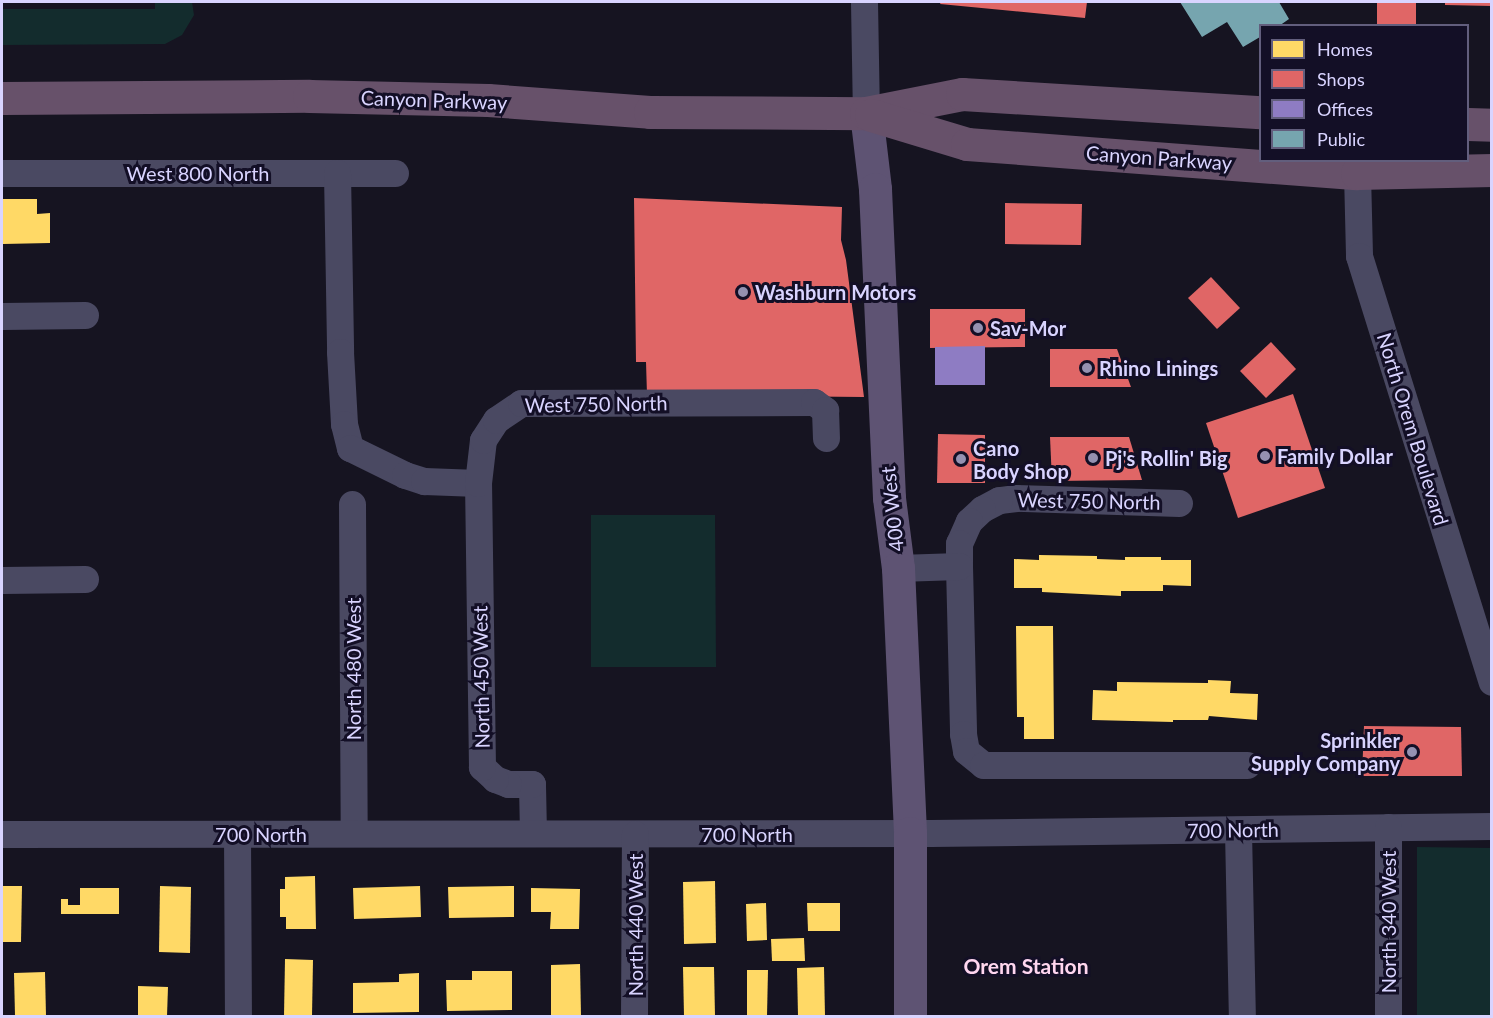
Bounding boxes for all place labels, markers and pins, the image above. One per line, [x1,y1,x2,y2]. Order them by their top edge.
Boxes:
place label: Washburn Motors [755,280,916,304]
marker: Washburn Motors [736,285,750,299]
place label: Sav-Mor [990,316,1066,340]
marker: Sav-Mor [971,321,985,335]
place label: Rhino Linings [1099,356,1218,380]
marker: Rhino Linings [1080,361,1094,375]
place label: Cano Body Shop [973,436,1069,483]
place label: Family Dollar [1277,444,1393,468]
place label: Pj's Rollin' Big [1105,446,1227,470]
marker: Family Dollar [1258,449,1272,463]
marker: Pj's Rollin' Big [1086,451,1100,465]
marker: Cano Body Shop [954,452,968,466]
place label: Sprinkler Supply Company [1251,728,1400,775]
marker: Sprinkler Supply Company [1405,745,1419,759]

